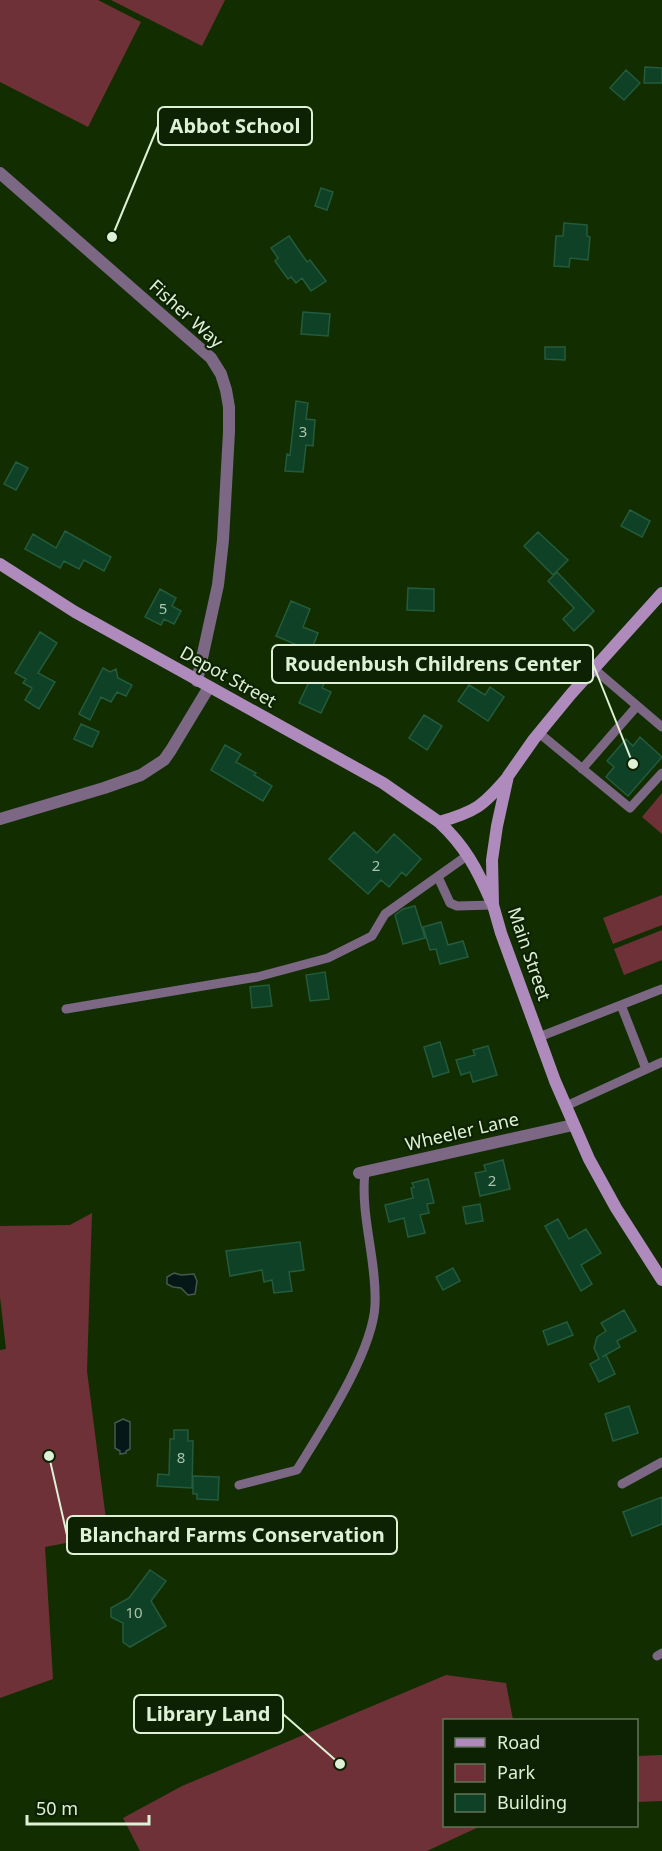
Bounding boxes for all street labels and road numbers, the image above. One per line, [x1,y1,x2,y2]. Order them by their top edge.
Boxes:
street label: Fisher Way [145,274,229,353]
street label: Depot Street [176,640,281,713]
street label: Main Street [503,904,557,1004]
street label: Wheeler Lane [403,1106,521,1156]

